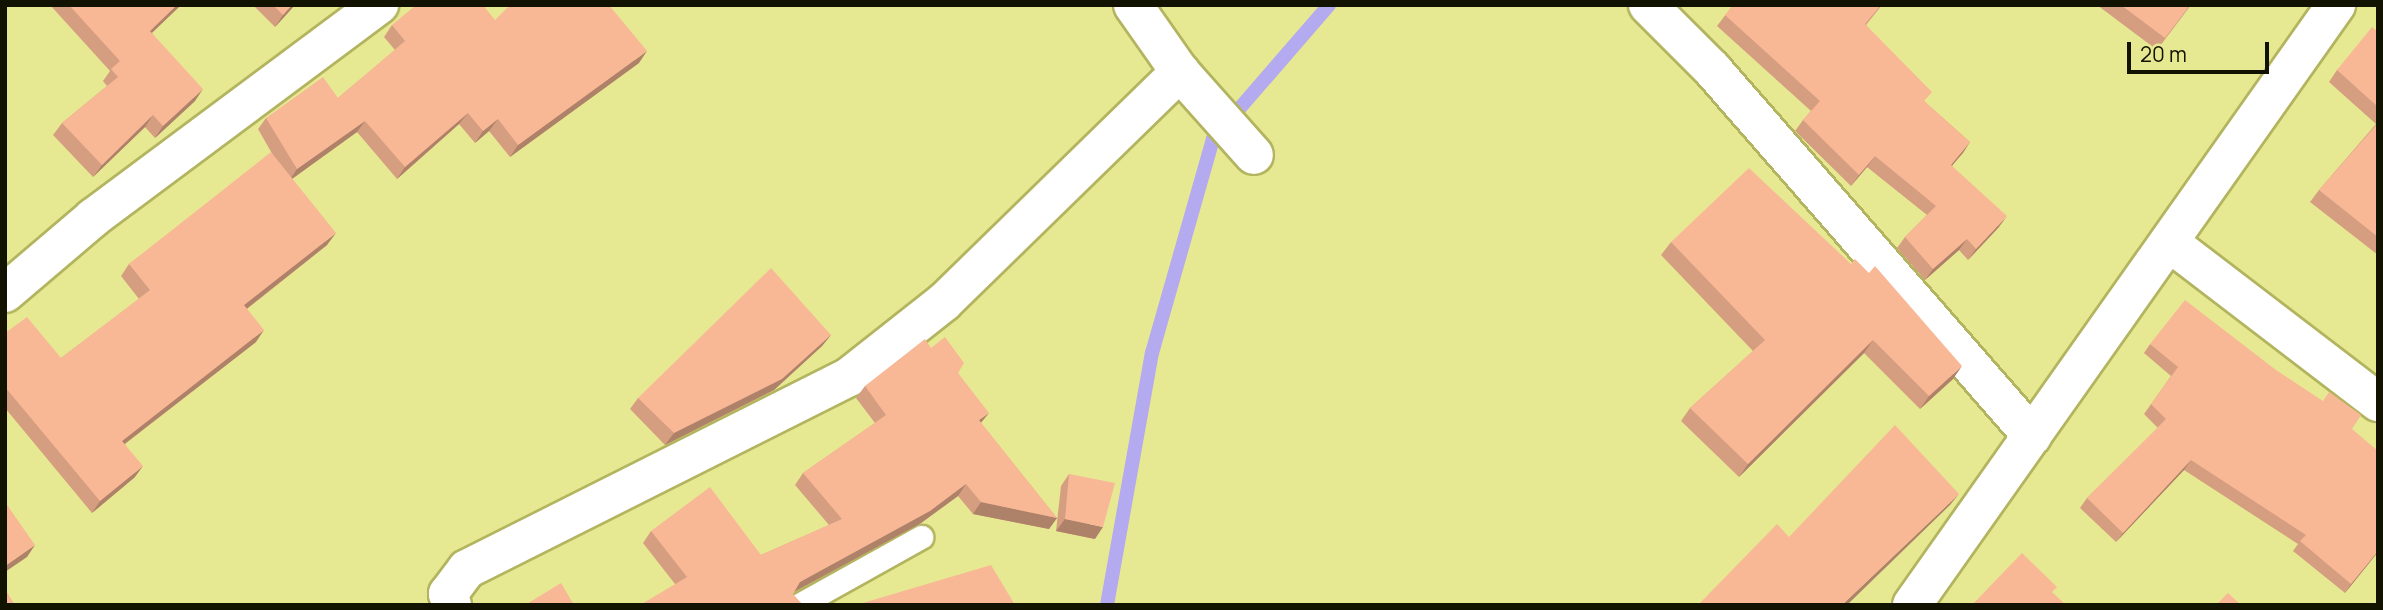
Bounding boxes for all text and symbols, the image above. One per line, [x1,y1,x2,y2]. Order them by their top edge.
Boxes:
scale bar [2131,28,2273,72]
text: 20 m [2140,40,2187,68]

